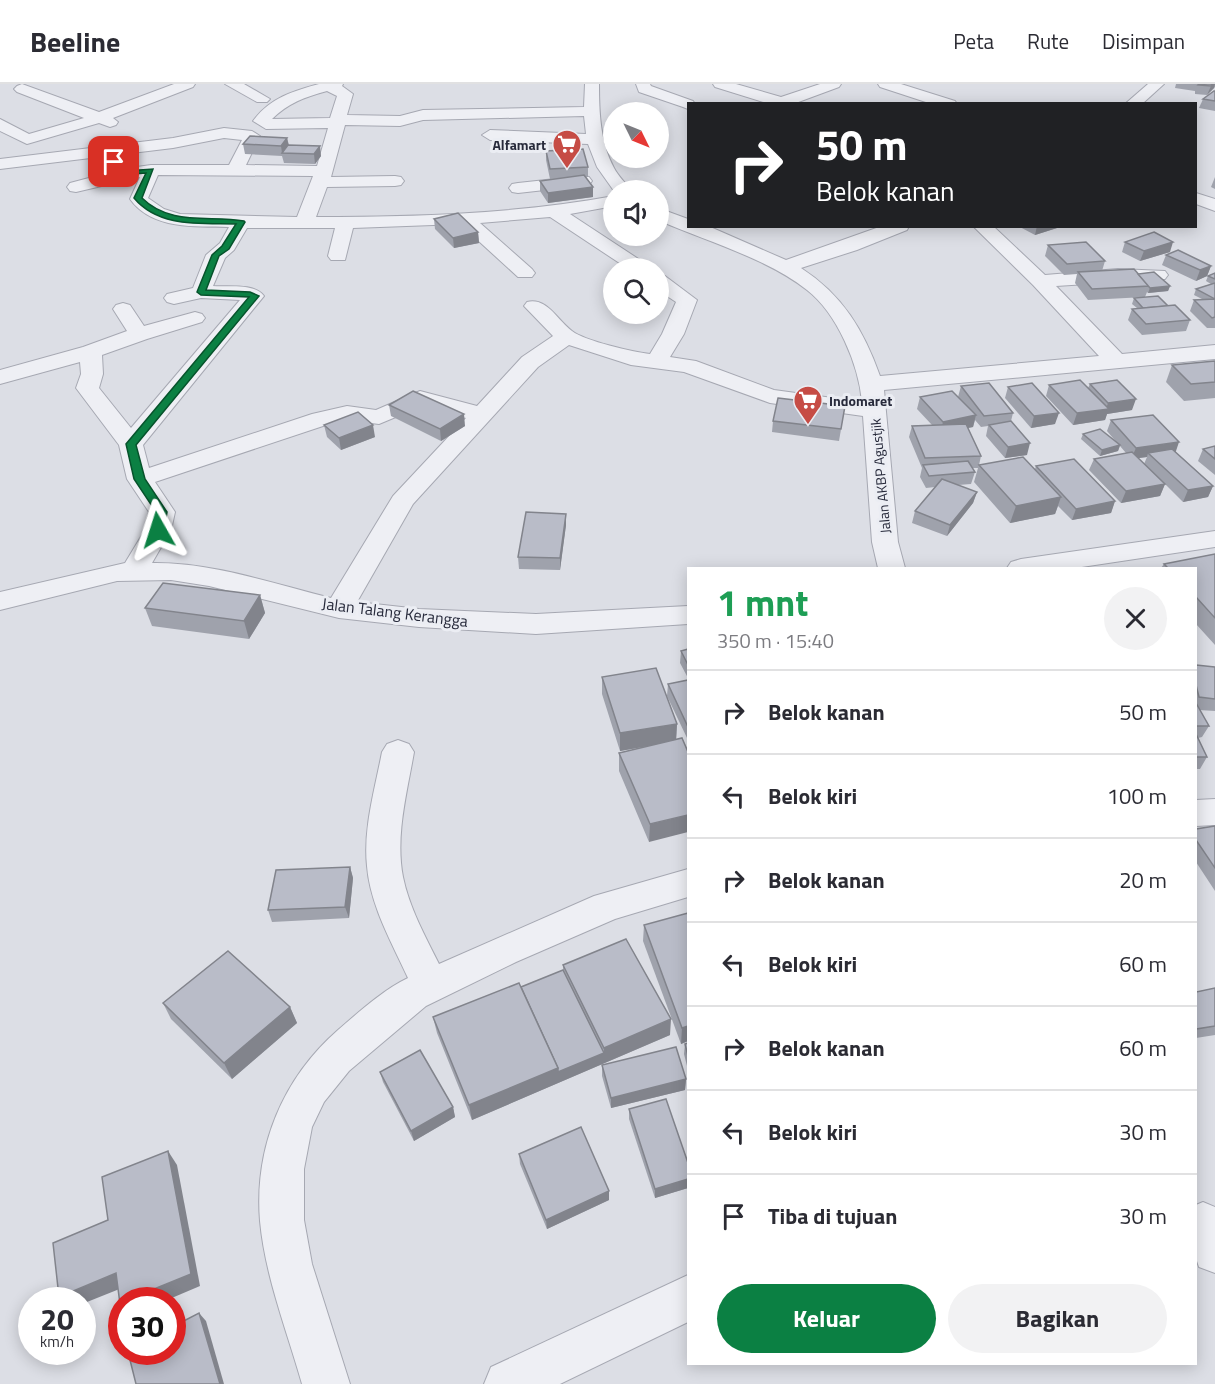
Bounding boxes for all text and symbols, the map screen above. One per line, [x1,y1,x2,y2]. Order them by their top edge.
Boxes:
text: Beeline [30,20,120,63]
text: Peta [953,25,994,57]
text: Rute [1027,25,1069,57]
text: Disimpan [1102,25,1185,57]
north arrow [603,102,669,168]
map controls [603,102,669,324]
text: 50 m [816,112,908,176]
icon: right [717,126,795,204]
supermarket icon: Alfamart [551,128,583,170]
place label: Alfamart [492,134,546,155]
pin [88,136,139,187]
icon: arrive [97,145,130,178]
text: Belok kanan [816,170,955,211]
button: sound [603,180,669,246]
button: search [603,258,669,324]
supermarket icon: Indomaret [792,384,824,426]
place label: Indomaret [829,390,892,411]
street label: Jalan AKBP Agustjik [864,417,895,534]
position arrow [126,498,190,562]
text: 1 mnt [717,575,808,630]
button: close [1104,587,1167,650]
street label: Jalan Talang Kerangga [321,591,469,633]
text: 350 m · 15:40 [717,625,834,656]
text: Belok kanan [768,695,885,729]
text: 50 m [1119,695,1167,729]
icon: right [717,696,750,729]
text: Belok kiri [768,779,857,813]
text: 100 m [1107,779,1167,813]
icon: left [717,780,750,813]
text: Belok kanan [768,863,885,897]
text: 20 m [1119,863,1167,897]
icon: right [717,864,750,897]
text: Belok kiri [768,947,857,981]
text: 60 m [1119,947,1167,981]
icon: left [717,948,750,981]
text: Belok kanan [768,1031,885,1065]
text: 60 m [1119,1031,1167,1065]
icon: right [717,1032,750,1065]
text: Belok kiri [768,1115,857,1149]
text: 30 m [1119,1115,1167,1149]
icon: left [717,1116,750,1149]
text: Tiba di tujuan [768,1199,897,1233]
text: 30 m [1119,1199,1167,1233]
icon: arrive [717,1200,750,1233]
button: Keluar [717,1284,936,1353]
button: Bagikan [948,1284,1167,1353]
speed limit sign: 30 [108,1287,186,1365]
text: 20 [40,1296,74,1342]
text: km/h [40,1330,74,1353]

